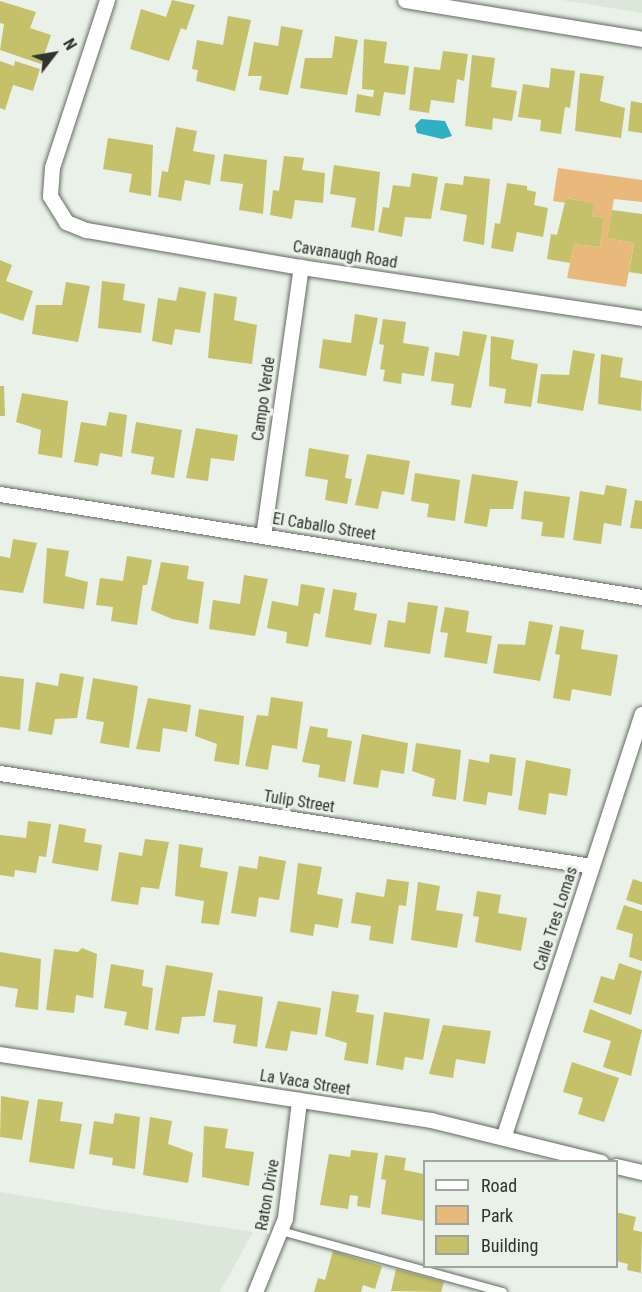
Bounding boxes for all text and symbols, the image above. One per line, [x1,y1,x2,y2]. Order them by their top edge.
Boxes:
north arrow [24,24,84,84]
text: N [59,35,81,54]
street label: Cavanaugh Road [291,237,399,273]
street label: Campo Verde [249,356,279,442]
street label: El Caballo Street [271,509,377,545]
street label: Tulip Street [262,787,336,817]
street label: Calle Tres Lomas [530,864,582,974]
street label: La Vaca Street [258,1066,352,1100]
street label: Raton Drive [252,1158,284,1232]
legend [423,1160,618,1268]
text: Road [481,1175,517,1196]
text: Park [481,1205,513,1226]
text: Building [481,1235,538,1256]

